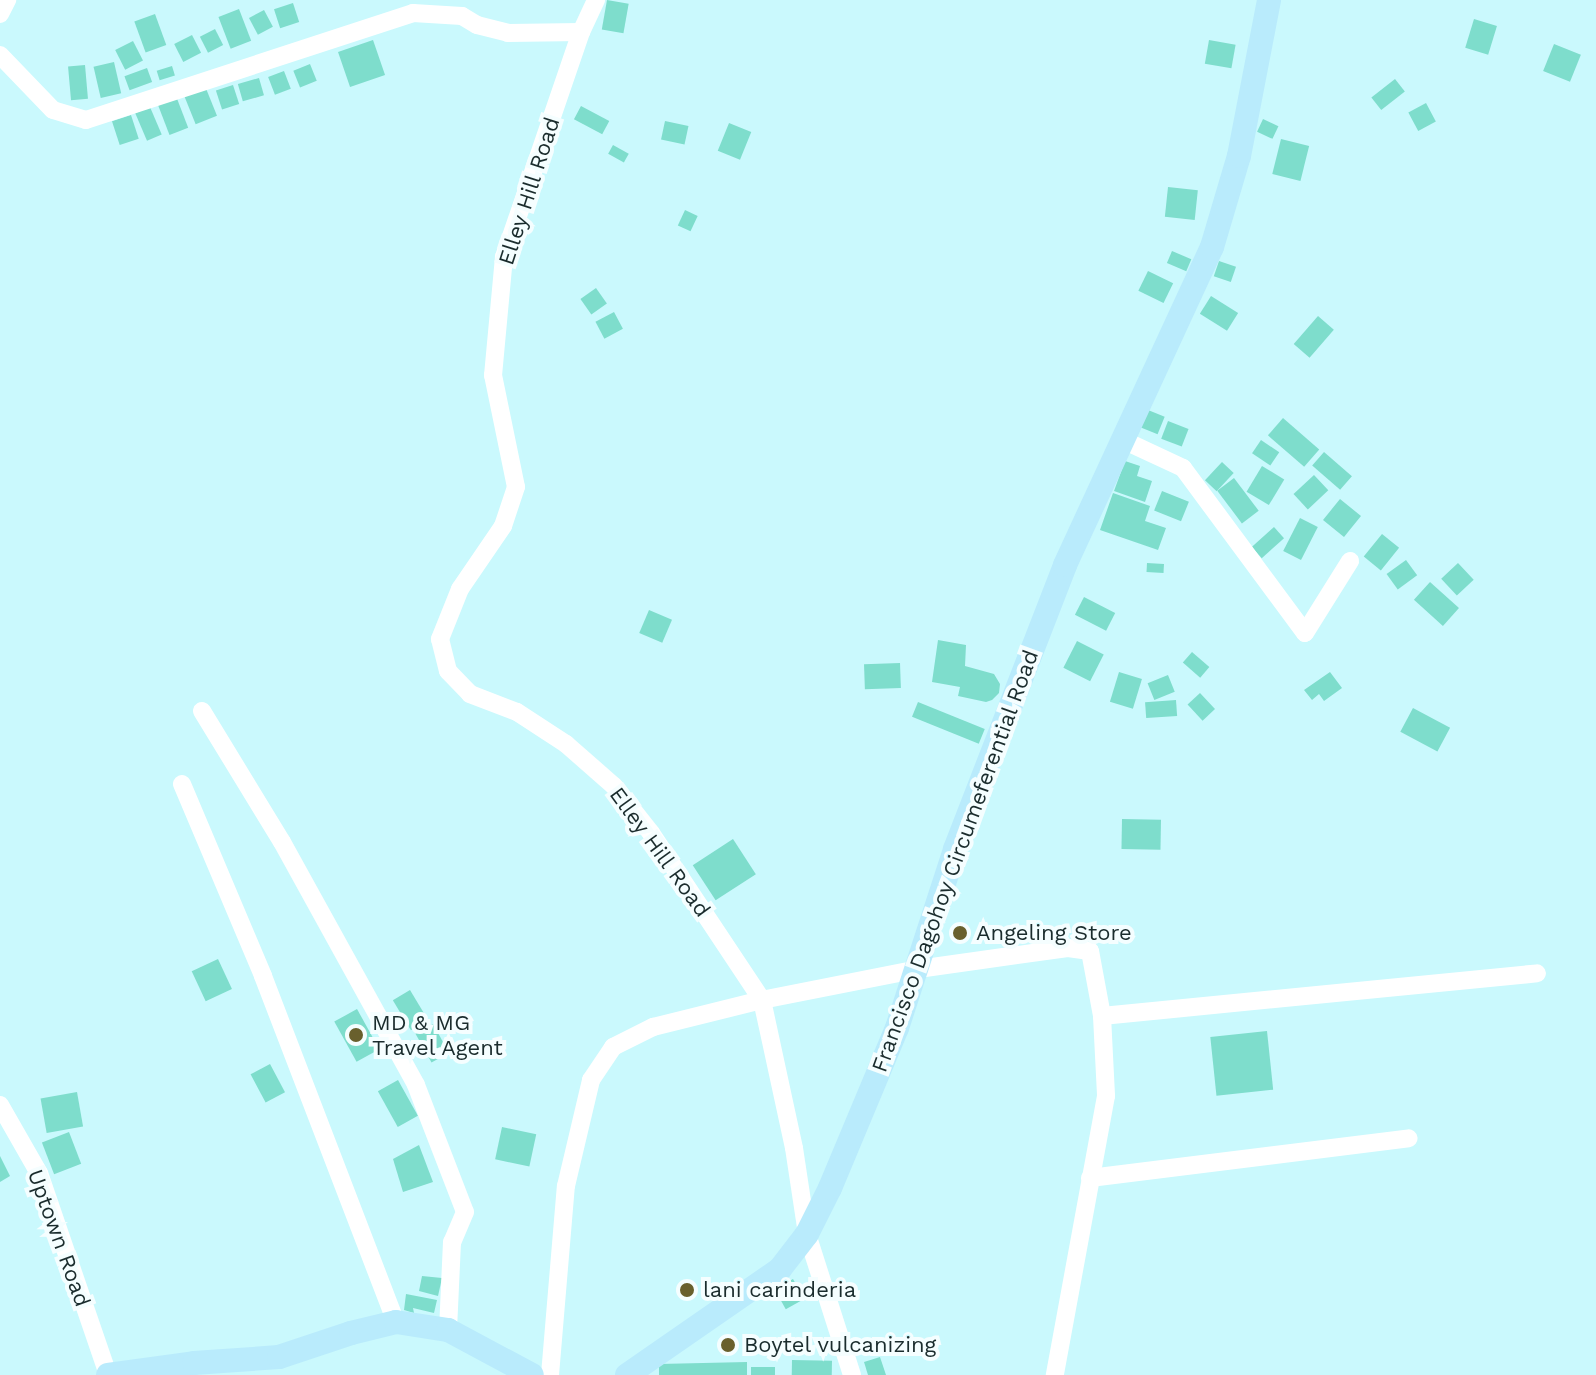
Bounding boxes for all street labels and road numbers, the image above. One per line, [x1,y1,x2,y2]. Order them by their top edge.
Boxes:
street label: Elley Hill Road [492,113,566,269]
street label: Francisco Dagohoy Circumeferential Road [866,646,1044,1076]
street label: Elley Hill Road [604,781,716,923]
street label: Uptown Road [22,1166,96,1310]

